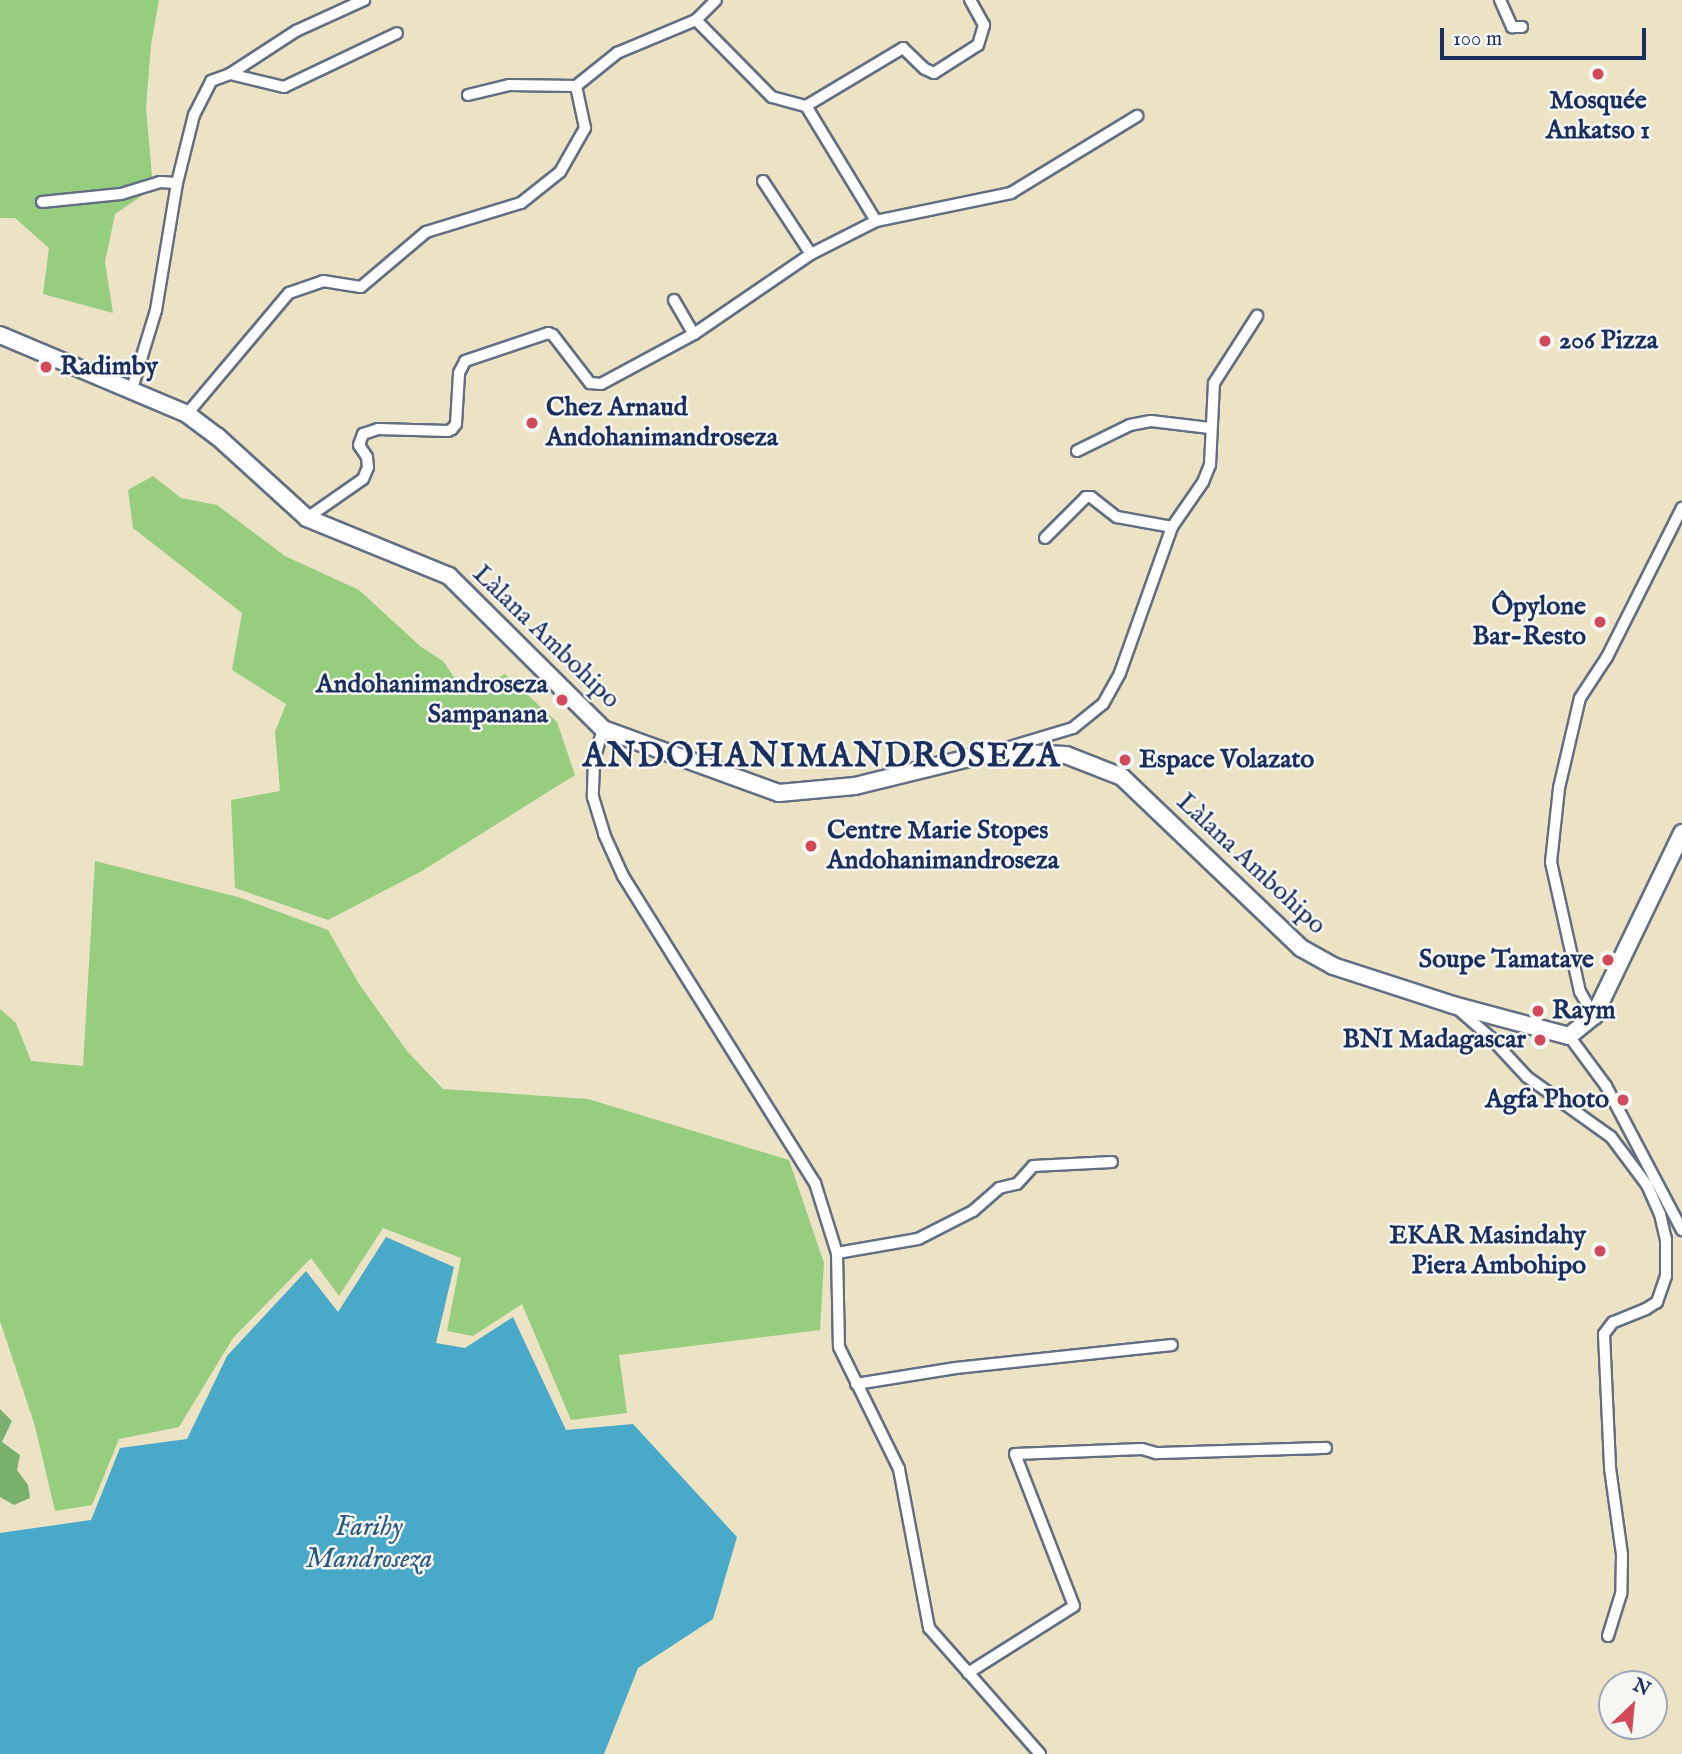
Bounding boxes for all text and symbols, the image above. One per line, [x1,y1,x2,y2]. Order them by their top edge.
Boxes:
scale bar [1444,14,1650,58]
text: 100 m [1453,26,1502,53]
marker: Mosquée Ankatso 1 [1590,66,1606,82]
place label: Mosquée Ankatso 1 [1546,85,1650,146]
place label: 206 Pizza [1559,325,1658,357]
marker: 206 Pizza [1537,333,1553,349]
place label: Radimby [60,351,158,383]
marker: Radimby [38,359,54,375]
place label: Chez Arnaud Andohanimandroseza [546,392,778,453]
marker: Chez Arnaud Andohanimandroseza [524,415,540,431]
street label: Làlana Ambohipo [466,559,626,715]
place label: Ôpylone Bar-Resto [1472,591,1586,652]
marker: Ôpylone Bar-Resto [1592,614,1608,630]
place label: Andohanimandroseza Sampanana [316,669,548,730]
marker: Andohanimandroseza Sampanana [554,692,570,708]
district label: ANDOHANIMANDROSEZA [585,738,1059,778]
place label: Espace Volazato [1139,744,1314,776]
marker: Espace Volazato [1117,752,1133,768]
street label: Làlana Ambohipo [1170,787,1332,941]
place label: Centre Marie Stopes Andohanimandroseza [827,815,1059,876]
marker: Centre Marie Stopes Andohanimandroseza [801,836,821,856]
place label: Soupe Tamatave [1419,944,1594,976]
marker: Soupe Tamatave [1600,952,1616,968]
place label: Raym [1552,995,1616,1027]
marker: Raym [1530,1003,1546,1019]
place label: BNI Madagascar [1342,1024,1526,1056]
marker: BNI Madagascar [1532,1032,1548,1048]
place label: Agfa Photo [1485,1084,1609,1116]
marker: Agfa Photo [1615,1092,1631,1108]
place label: EKAR Masindahy Piera Ambohipo [1389,1220,1586,1282]
marker: EKAR Masindahy Piera Ambohipo [1592,1243,1608,1259]
water label: Farihy Mandroseza [305,1511,433,1577]
north arrow [1598,1670,1668,1740]
text: N [1629,1674,1654,1702]

